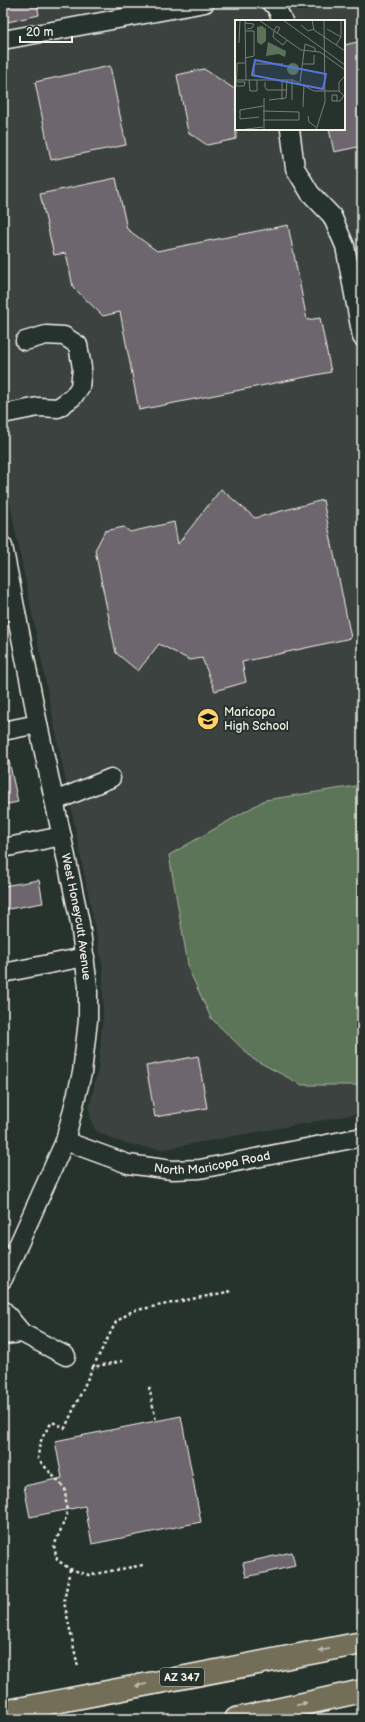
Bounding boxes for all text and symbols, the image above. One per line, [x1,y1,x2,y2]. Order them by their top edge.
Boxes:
scale bar [20,18,72,44]
inset map [235,20,345,130]
text: 20 m [26,25,53,40]
place label: Maricopa High School [224,705,289,734]
school or university icon: Maricopa High School [195,706,221,732]
street label: West Honeycutt Avenue [57,852,94,981]
street label: North Maricopa Road [153,1148,272,1178]
one-way arrow [318,1647,330,1653]
road number: AZ 347 [160,1668,204,1686]
one-way arrow [135,1683,147,1689]
one-way arrow [295,1701,308,1707]

